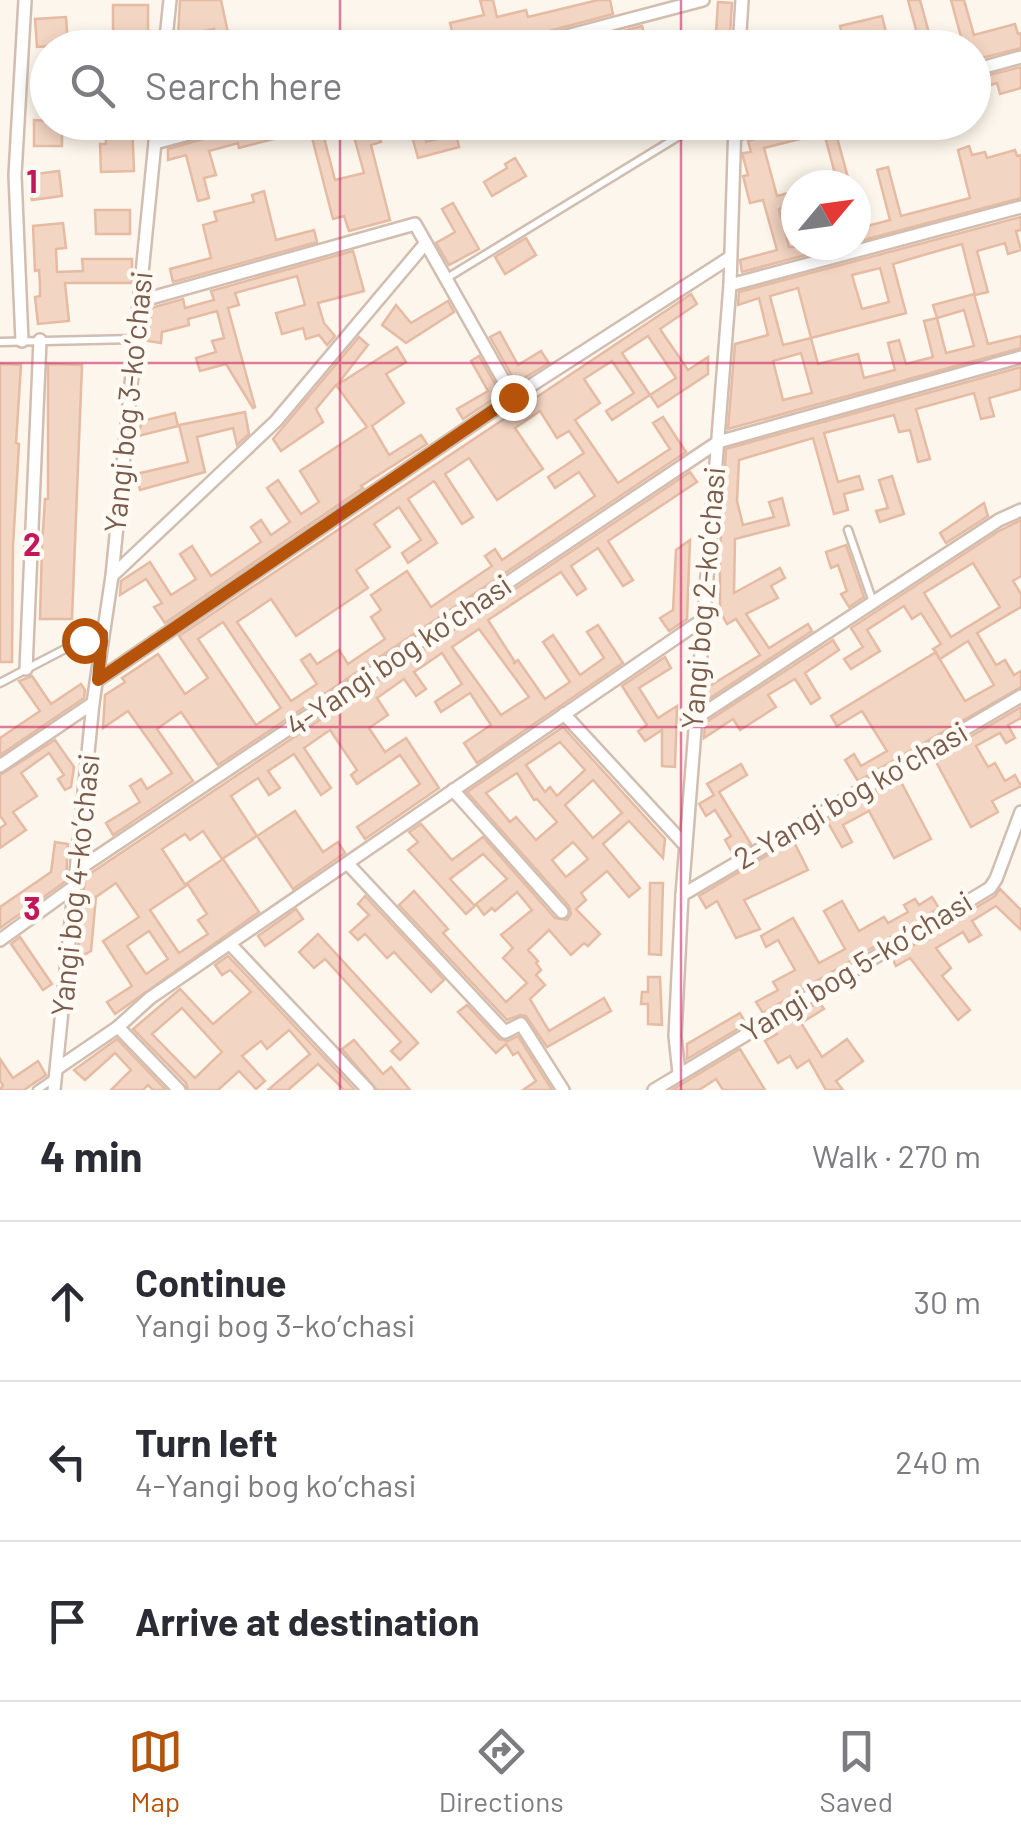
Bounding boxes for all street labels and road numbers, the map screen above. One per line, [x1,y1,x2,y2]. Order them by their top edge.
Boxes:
street label: Yangi bog 3-koʼchasi [95,269,159,534]
street label: Yangi bog 2-koʼchasi [673,465,731,731]
street label: 4-Yangi bog koʼchasi [278,566,517,743]
street label: 2-Yangi bog koʼchasi [727,713,973,876]
street label: Yangi bog 4-koʼchasi [42,752,106,1018]
street label: Yangi bog 5-koʼchasi [734,882,978,1048]

